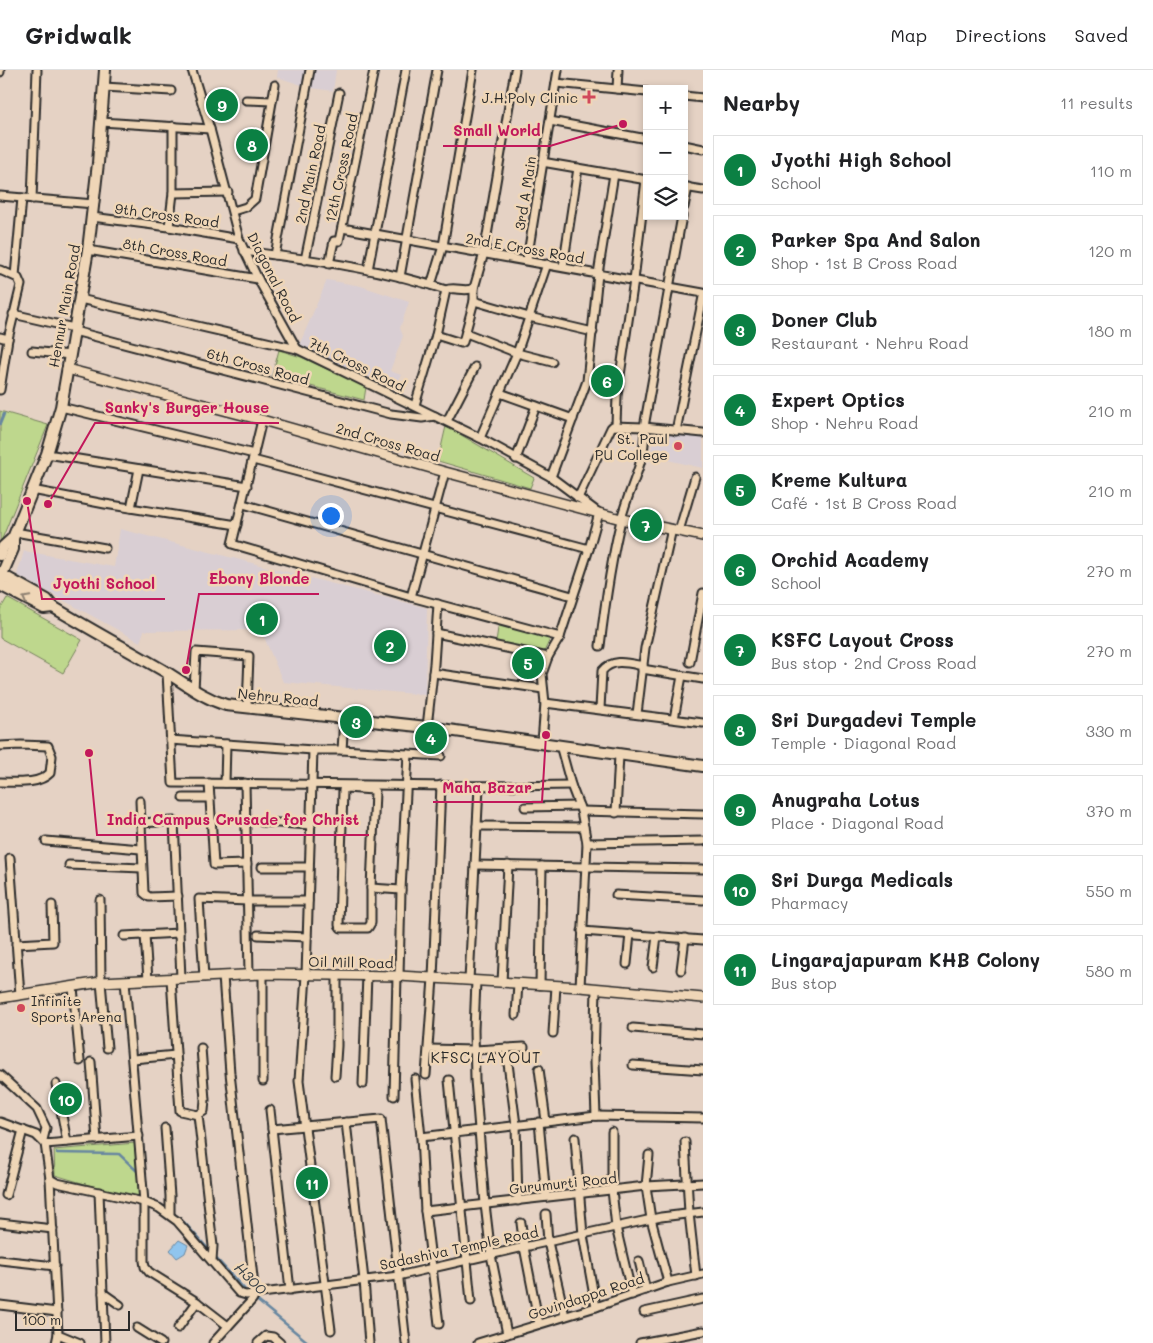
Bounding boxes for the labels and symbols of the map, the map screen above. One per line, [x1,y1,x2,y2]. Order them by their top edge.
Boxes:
pin: 9 [206,86,238,124]
place label: J.H.Poly Clinic [482,88,578,107]
marker: J.H.Poly Clinic [582,90,596,104]
street label: 12th Cross Road [320,112,362,224]
callout: Small World [443,116,550,146]
text: Small World [453,120,541,140]
street label: 2nd Main Road [290,123,330,225]
pin: 8 [236,126,268,164]
street label: 3rd A Main [510,155,540,231]
street label: 9th Cross Road [114,198,220,232]
street label: 2nd E Cross Road [464,228,586,268]
street label: Diagonal Road [243,229,305,325]
street label: 8th Cross Road [122,234,229,271]
street label: Hennur Main Road [44,243,84,369]
street label: 7th Cross Road [306,333,408,396]
street label: 6th Cross Road [205,343,311,389]
pin: 6 [591,362,623,400]
callout: Sanky's Burger House [95,393,279,423]
text: Sanky's Burger House [105,397,269,417]
street label: 2nd Cross Road [334,418,442,466]
place label: St. Paul PU College [595,429,668,464]
marker: St. Paul PU College [672,440,684,452]
your location [318,503,344,529]
pin: 7 [630,506,662,544]
callout: Ebony Blonde [199,564,319,594]
text: Ebony Blonde [209,568,309,588]
callout: Jyothi School [42,569,165,599]
text: Jyothi School [53,573,155,593]
one-way arrow [22,595,31,605]
pin: 1 [246,600,278,638]
pin: 2 [374,627,406,665]
pin: 5 [512,644,544,682]
street label: Nehru Road [237,683,319,711]
pin: 3 [340,703,372,741]
pin: 4 [415,719,447,757]
callout: Maha Bazar [433,772,542,802]
text: Maha Bazar [442,777,532,797]
callout: India Campus Crusade for Christ [97,805,369,835]
text: India Campus Crusade for Christ [107,809,360,829]
street label: Oil Mill Road [308,952,394,972]
place label: Infinite Sports Arena [31,991,122,1026]
marker: Infinite Sports Arena [15,1002,27,1014]
district label: KFSC LAYOUT [431,1047,541,1067]
pin: 10 [50,1080,82,1118]
pin: 11 [296,1164,328,1202]
street label: Gurumurti Road [508,1168,618,1198]
street label: Sadashiva Temple Road [378,1222,540,1274]
water label: H300 [230,1257,272,1299]
street label: Govindappa Road [525,1268,647,1324]
scale bar [15,1308,130,1331]

